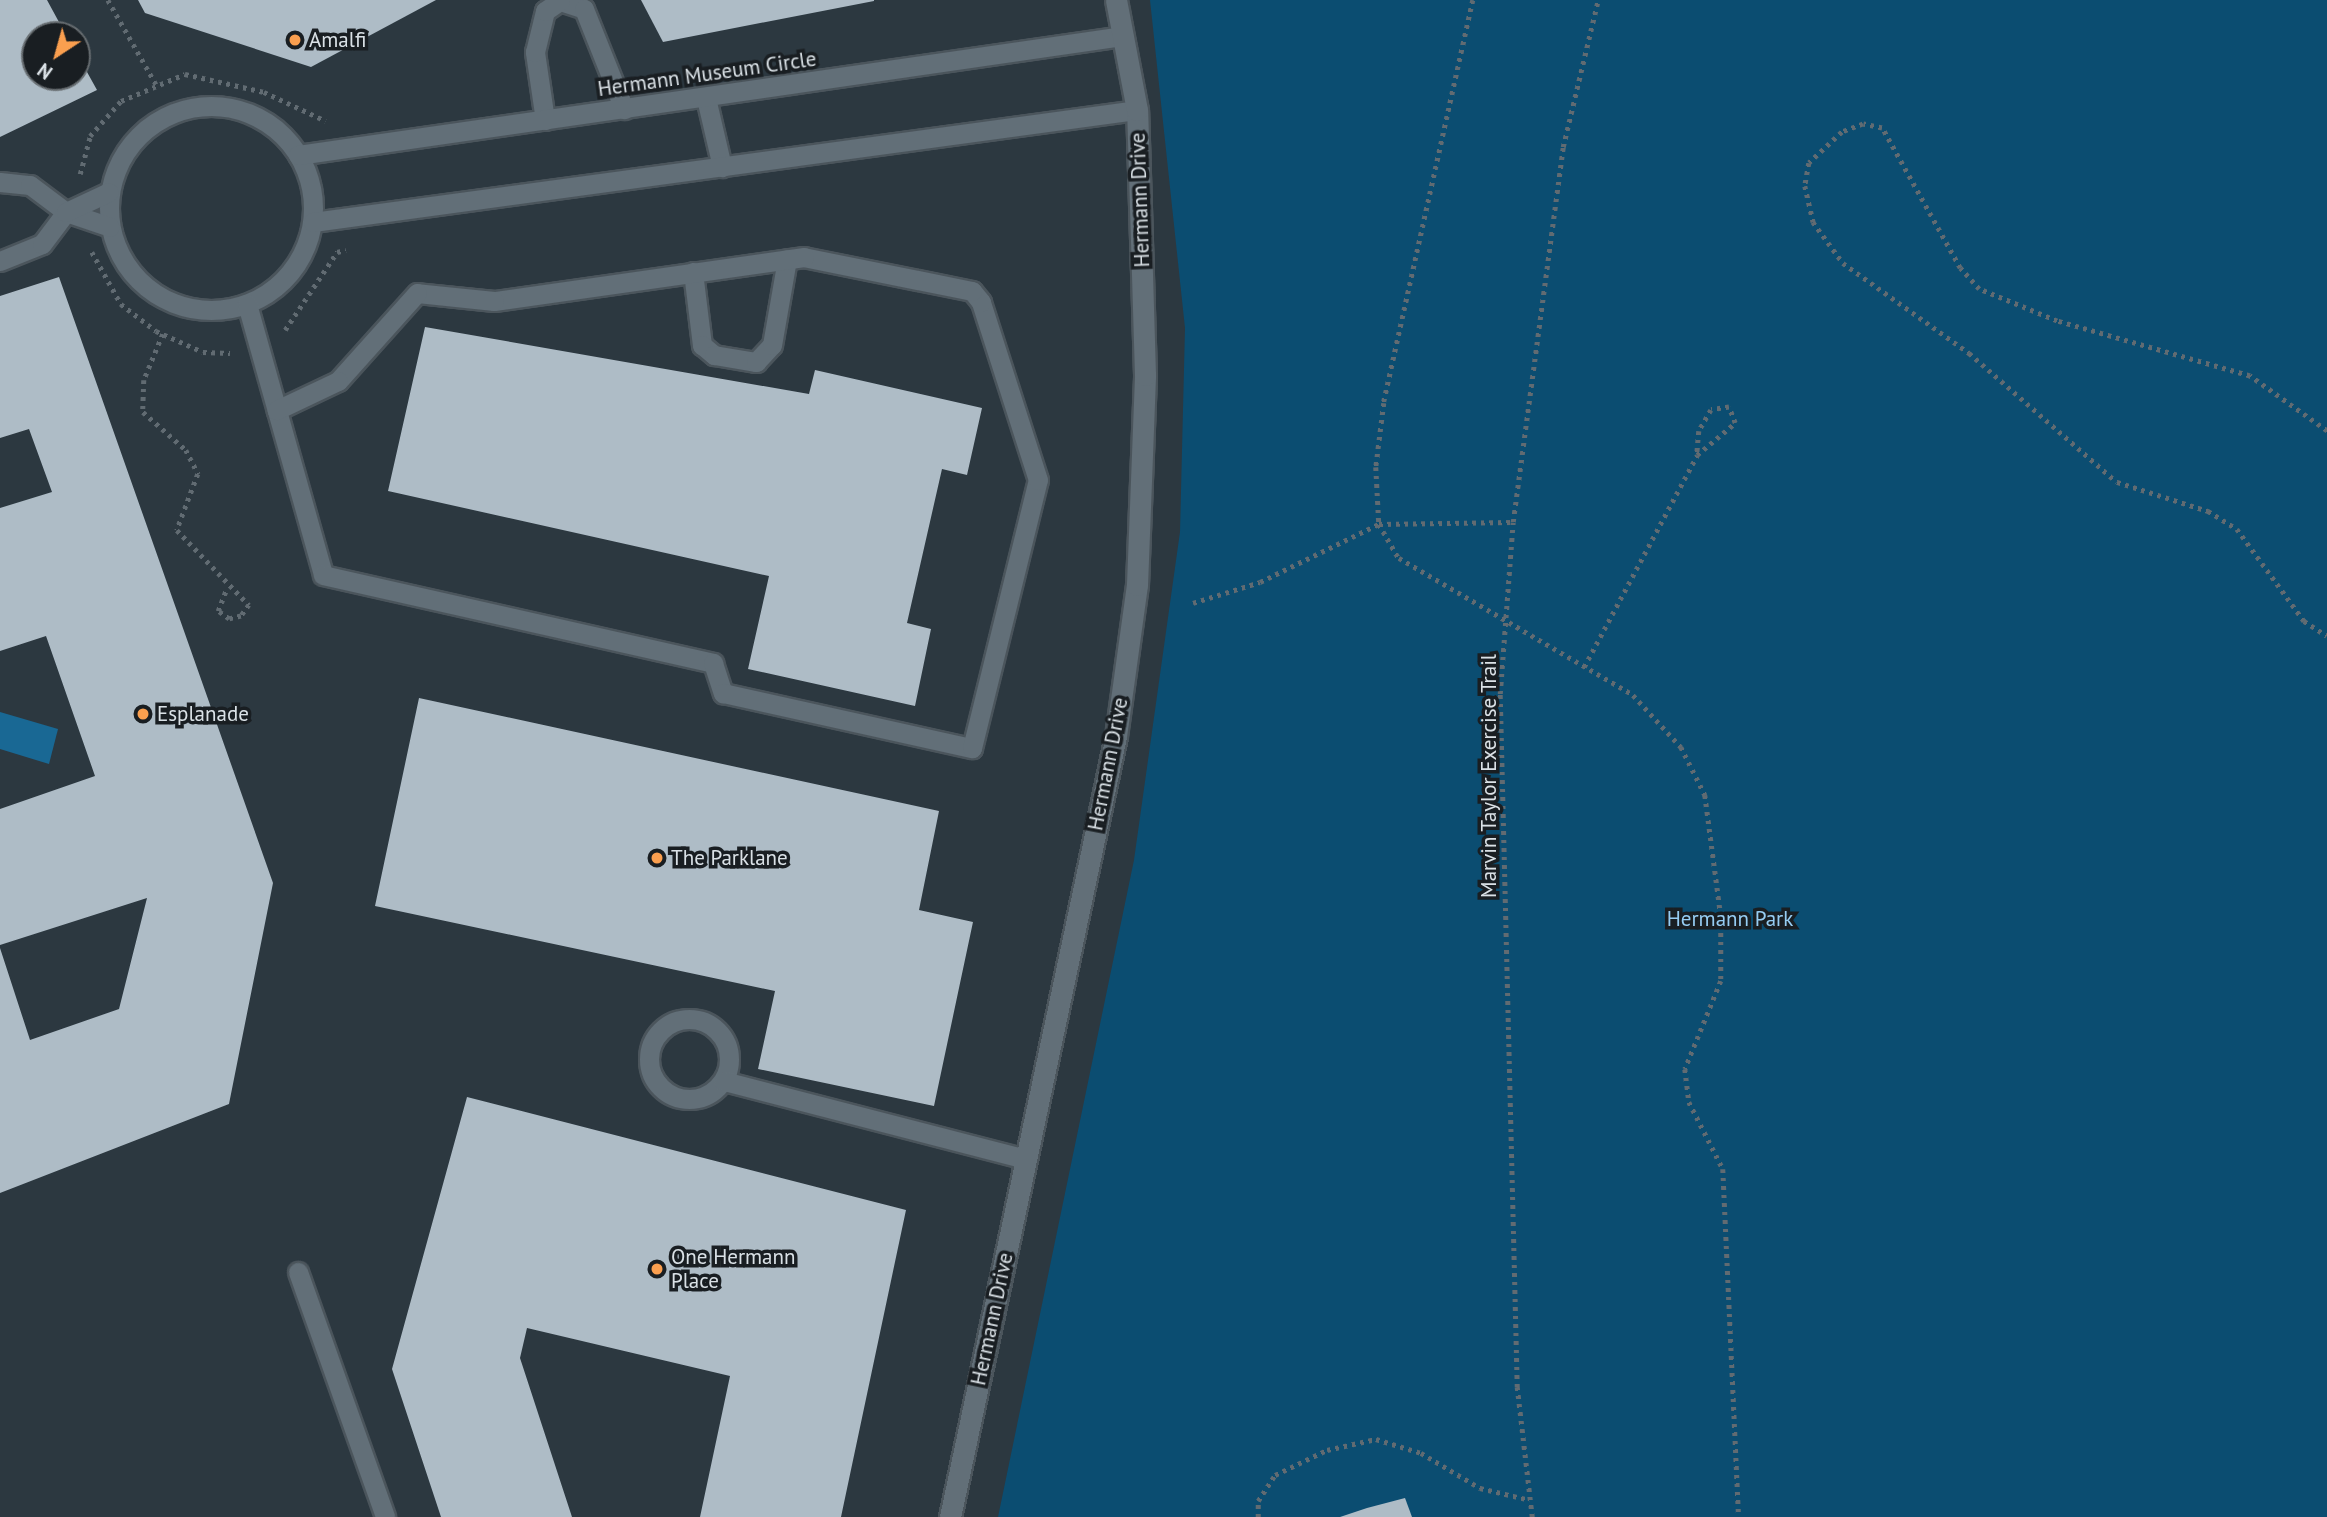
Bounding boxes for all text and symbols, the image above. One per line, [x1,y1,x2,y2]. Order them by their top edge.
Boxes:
north arrow [21,21,91,91]
place label: Amalfi [309,27,366,53]
marker: Amalfi [287,32,303,48]
street label: Hermann Museum Circle [596,46,818,102]
text: N [33,58,57,85]
street label: Hermann Drive [1125,132,1155,268]
street label: Marvin Taylor Exercise Trail [1476,653,1502,899]
street label: Hermann Drive [1083,695,1133,833]
place label: Esplanade [157,701,249,727]
marker: Esplanade [135,706,151,722]
place label: The Parklane [671,845,788,871]
marker: The Parklane [649,850,665,866]
park label: Hermann Park [1667,906,1793,932]
place label: One Hermann Place [671,1244,795,1294]
street label: Hermann Drive [966,1250,1018,1388]
marker: One Hermann Place [649,1261,665,1277]

